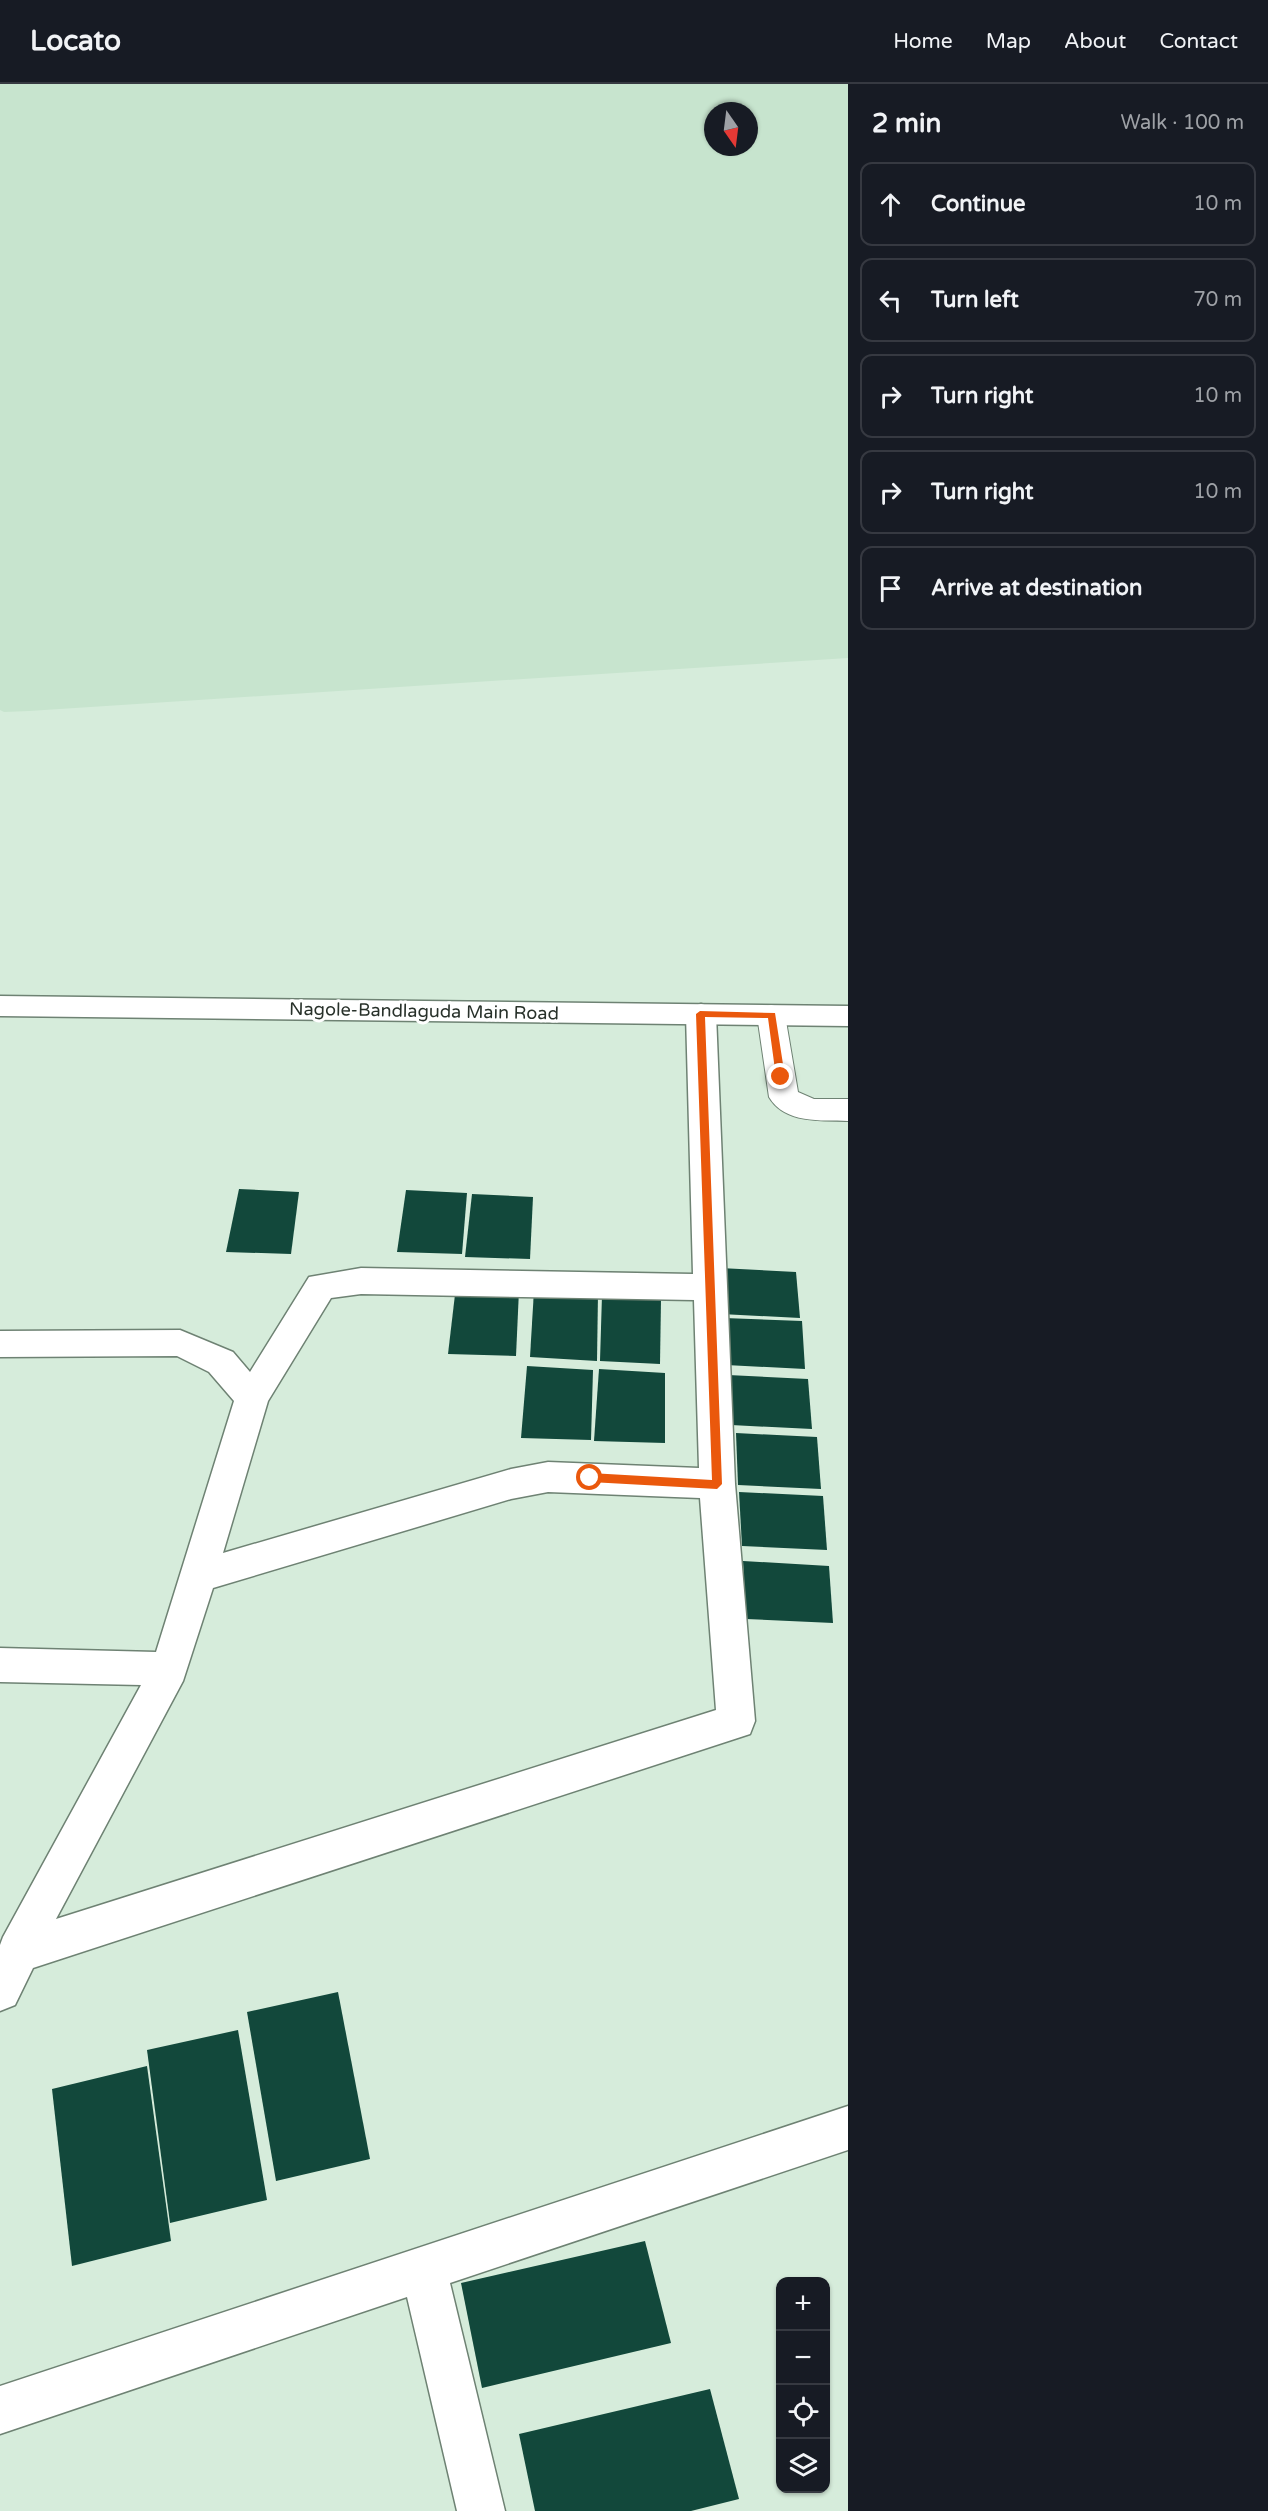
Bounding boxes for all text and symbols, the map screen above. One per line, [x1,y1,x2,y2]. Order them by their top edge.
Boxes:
text: Locato [30,24,121,58]
text: Home [893,29,953,54]
text: Map [986,29,1031,54]
text: About [1064,29,1126,54]
text: Contact [1159,29,1238,54]
north arrow [704,102,758,156]
text: 2 min [872,108,941,139]
text: Walk · 100 m [1121,111,1244,135]
icon: ahead [874,188,907,221]
text: Continue [931,191,1026,217]
text: 10 m [1193,192,1242,216]
icon: left [874,284,907,317]
text: Turn left [931,287,1019,313]
text: 70 m [1193,288,1242,312]
icon: right [874,380,907,413]
text: Turn right [931,383,1033,409]
text: 10 m [1193,384,1242,408]
icon: right [874,476,907,509]
text: Turn right [931,479,1033,505]
text: 10 m [1193,480,1242,504]
icon: arrive [874,572,907,605]
text: Arrive at destination [931,575,1142,601]
street label: Nagole-Bandlaguda Main Road [289,998,559,1024]
route end [767,1063,793,1089]
route start [576,1464,602,1490]
map controls [776,2277,830,2493]
button: + [776,2277,830,2331]
button: − [776,2331,830,2385]
button: locate [776,2385,830,2439]
button: layers [776,2439,830,2493]

